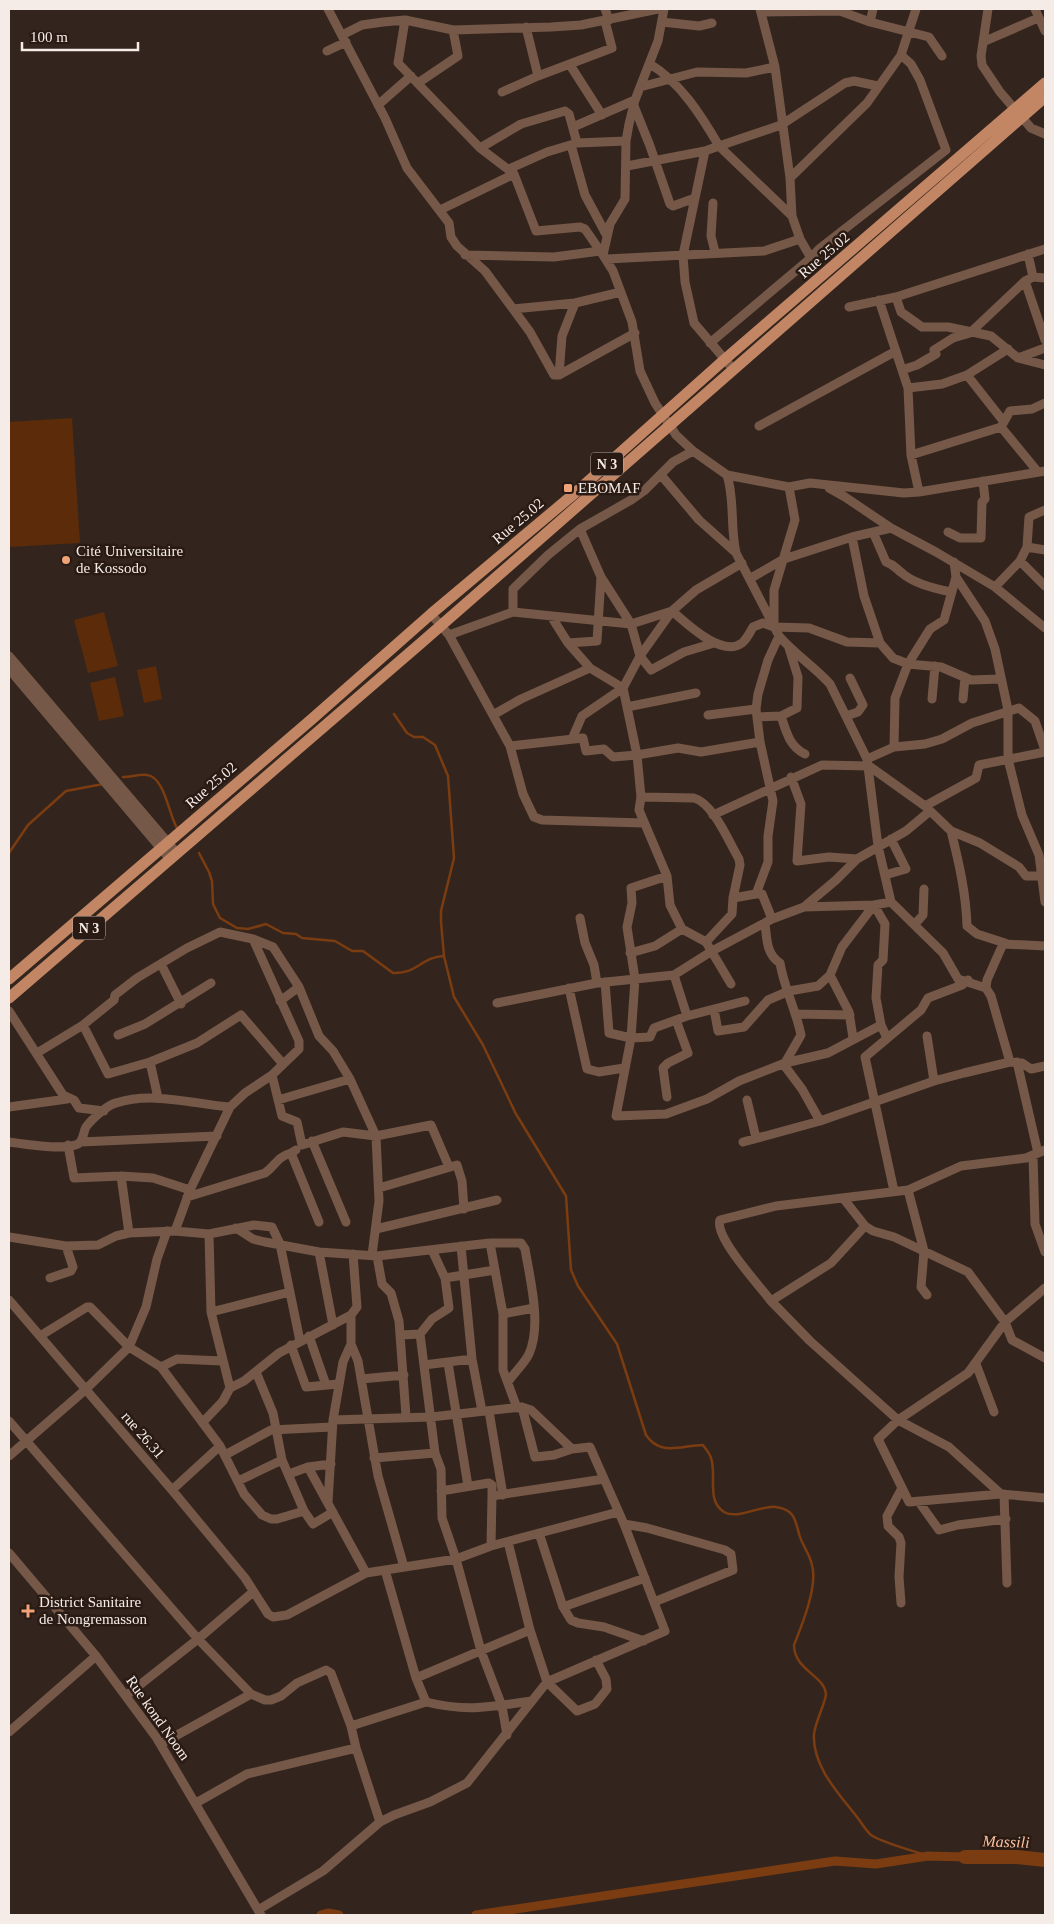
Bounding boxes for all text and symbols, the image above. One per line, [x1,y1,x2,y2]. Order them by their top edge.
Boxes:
scale bar [22,20,139,52]
text: 100 m [30,29,68,45]
street label: Rue 25.02 [795,229,853,281]
road number: N 3 [591,452,623,476]
place label: EBOMAF [578,480,641,496]
marker: EBOMAF [562,482,574,494]
street label: Rue 25.02 [489,495,547,547]
place label: Cité Universitaire de Kossodo [76,543,183,576]
marker: Cité Universitaire de Kossodo [60,554,72,566]
street label: Rue 25.02 [182,759,240,811]
road number: N 3 [73,916,105,940]
street label: rue 26.31 [118,1408,168,1462]
place label: District Sanitaire de Nongremasson [39,1594,147,1627]
marker: District Sanitaire de Nongremasson [21,1604,35,1618]
street label: Rue kond Noom [123,1673,193,1763]
water label: Massili [981,1832,1030,1851]

